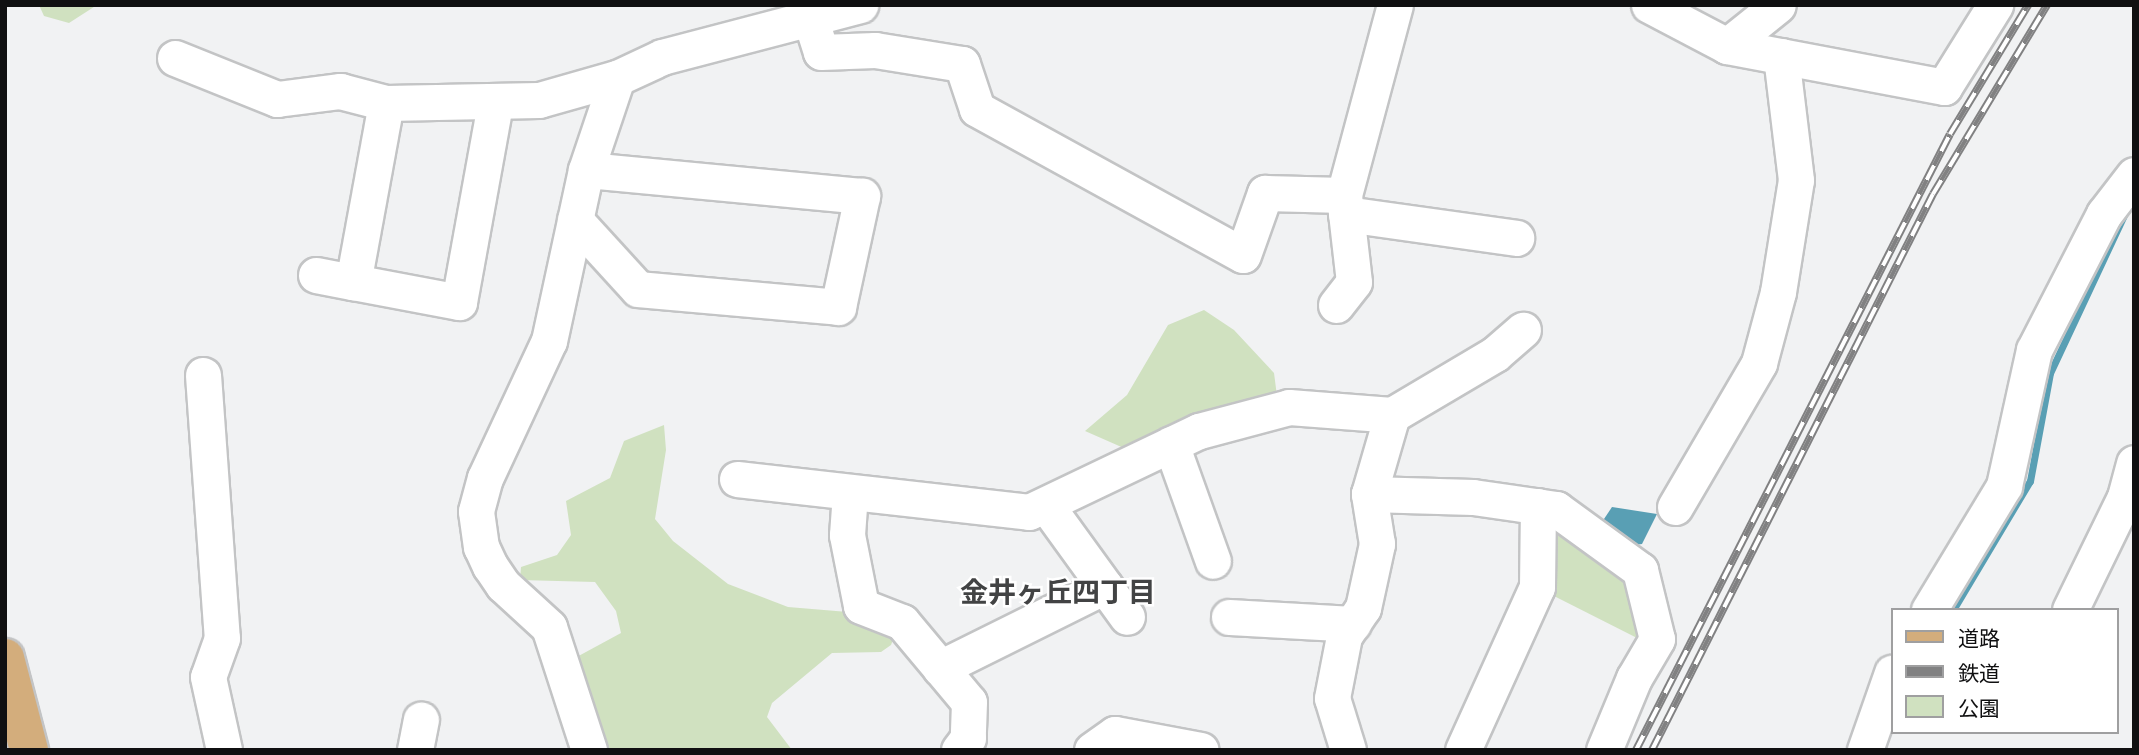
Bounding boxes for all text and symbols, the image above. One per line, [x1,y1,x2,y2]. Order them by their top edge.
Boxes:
district label: 金井ヶ丘四丁目 [960,575,1156,609]
legend [1890,608,2118,734]
text: 道路 [1958,625,2000,651]
text: 鉄道 [1958,660,2000,686]
text: 公園 [1958,695,2000,721]

